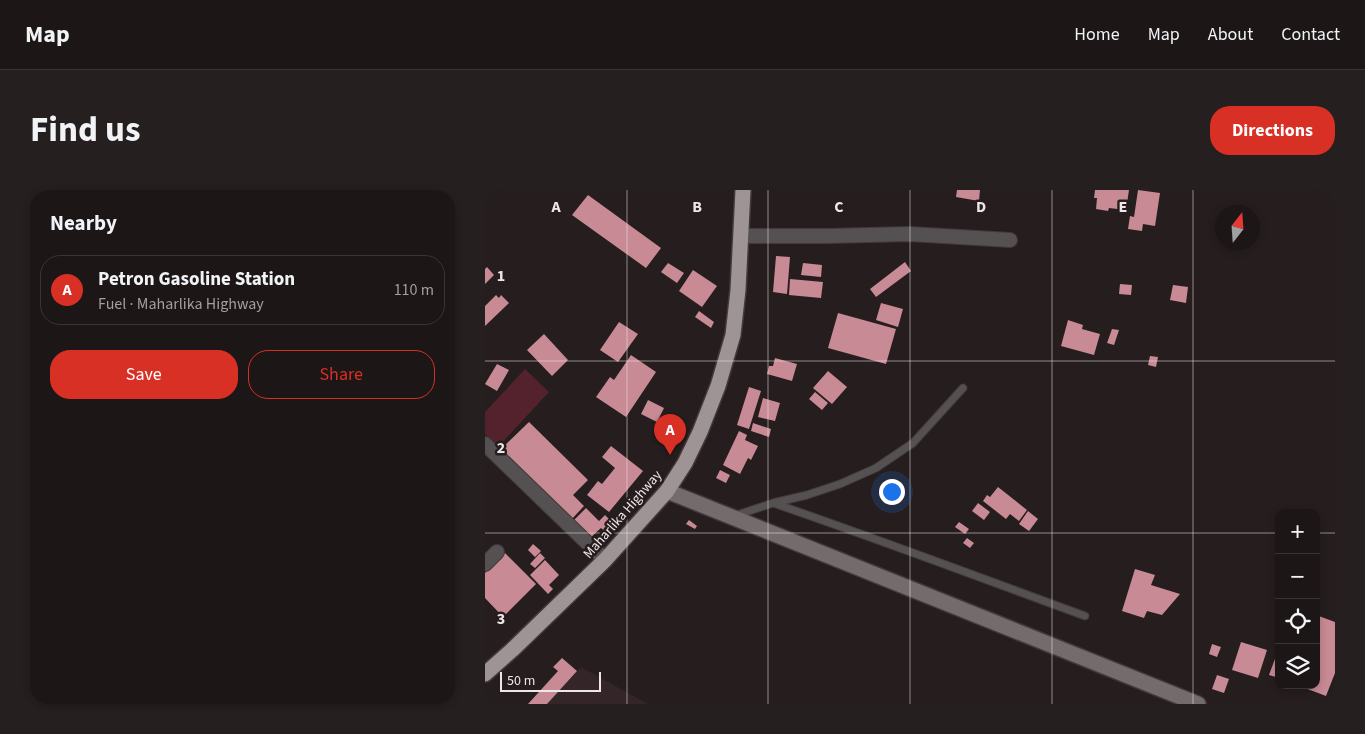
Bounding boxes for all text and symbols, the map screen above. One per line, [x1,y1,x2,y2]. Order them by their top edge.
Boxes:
text: Map [25,17,70,52]
text: Home [1074,22,1120,47]
text: Map [1148,22,1180,47]
text: About [1208,22,1253,47]
text: Contact [1281,22,1340,47]
text: Find us [30,105,140,155]
button: Directions [1210,106,1335,155]
text: A [550,196,561,218]
text: B [692,196,702,218]
text: C [834,196,844,218]
text: D [976,196,986,218]
text: E [1119,196,1127,218]
north arrow [1215,205,1260,250]
text: Nearby [50,208,117,238]
text: 1 [497,265,505,287]
text: Petron Gasoline Station [98,266,295,293]
text: A [62,279,72,301]
text: 110 m [394,279,434,301]
text: Fuel · Maharlika Highway [98,293,264,315]
button: Save [50,350,238,399]
button: Share [248,350,435,399]
pin: A [654,414,686,455]
text: 2 [497,437,505,459]
street label: Maharlika Highway [579,466,667,563]
your location [879,479,905,505]
map controls [1275,509,1320,689]
button: + [1275,509,1320,554]
button: − [1275,554,1320,599]
button: locate [1275,599,1320,644]
text: 3 [497,608,505,630]
button: layers [1275,644,1320,689]
scale bar [500,669,601,692]
text: 50 m [507,671,535,691]

